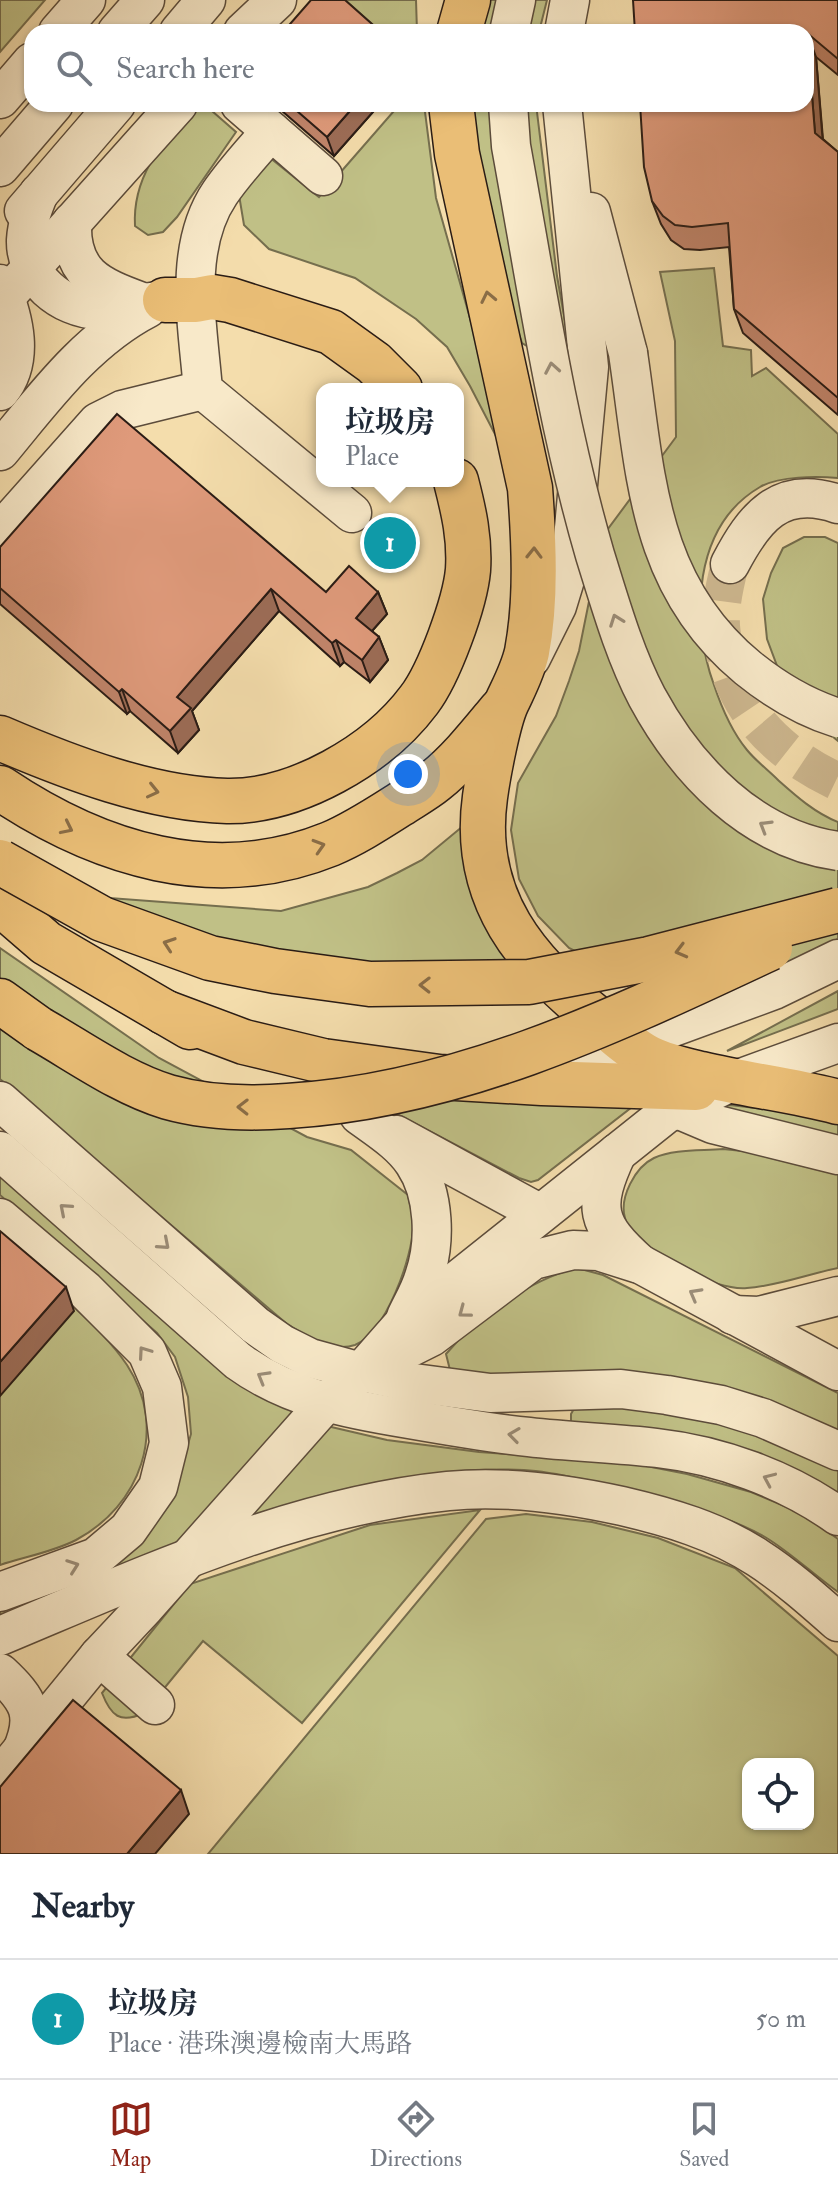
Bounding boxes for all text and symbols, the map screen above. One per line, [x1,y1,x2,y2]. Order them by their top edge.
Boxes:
search box [24,24,814,112]
icon: search [52,46,96,90]
text: Search here [116,50,255,87]
one-way arrow [480,291,497,305]
one-way arrow [544,362,561,375]
popup [316,383,464,487]
text: 垃圾房 [345,404,435,441]
text: Place [345,441,399,473]
pin: 1 [364,513,416,573]
one-way arrow [525,546,543,559]
one-way arrow [609,614,625,628]
your location [388,754,428,794]
one-way arrow [146,782,159,799]
one-way arrow [58,818,73,834]
one-way arrow [759,820,774,836]
one-way arrow [311,840,325,856]
one-way arrow [163,938,177,954]
one-way arrow [675,941,689,958]
one-way arrow [418,976,431,994]
one-way arrow [236,1098,249,1116]
one-way arrow [60,1204,75,1219]
one-way arrow [154,1235,169,1249]
one-way arrow [689,1289,703,1304]
one-way arrow [458,1303,473,1317]
one-way arrow [139,1347,154,1361]
one-way arrow [257,1371,272,1387]
one-way arrow [508,1427,521,1444]
one-way arrow [763,1473,777,1489]
one-way arrow [66,1559,80,1575]
map controls [742,1758,814,1830]
button: locate [742,1758,814,1830]
text: Nearby [32,1885,134,1928]
text: 垃圾房 [108,1985,198,2022]
text: 1 [53,2003,63,2035]
text: 50 m [756,2003,806,2035]
text: Place · 港珠澳邊檢南大馬路 [108,2028,412,2060]
tab: Map [109,2097,153,2173]
tab: Directions [370,2097,462,2173]
tab: Saved [679,2097,729,2173]

